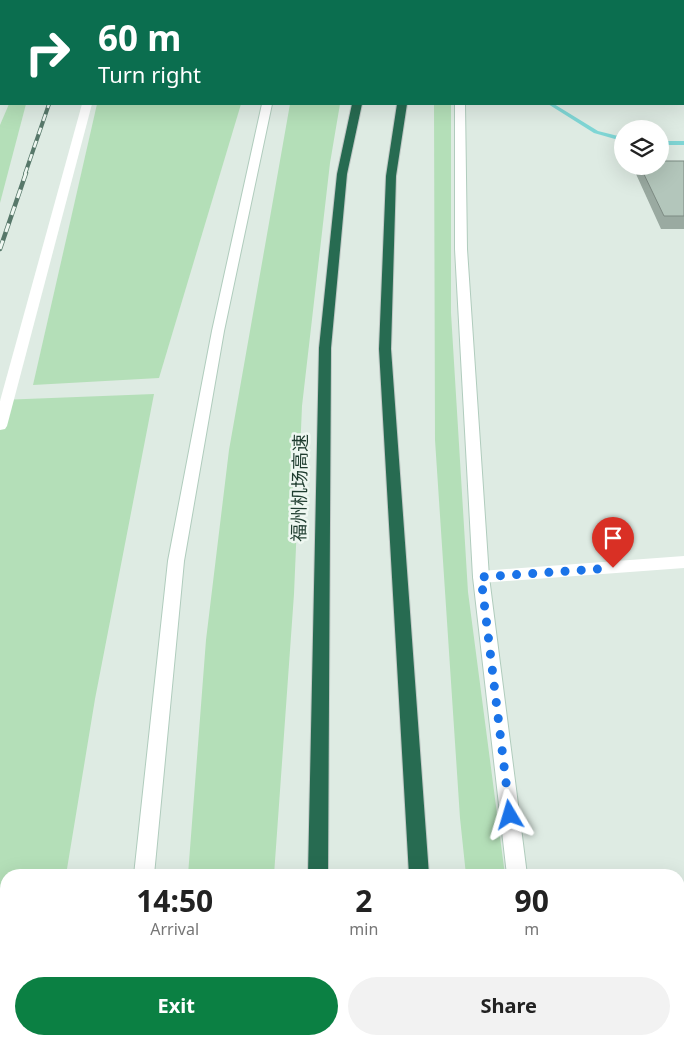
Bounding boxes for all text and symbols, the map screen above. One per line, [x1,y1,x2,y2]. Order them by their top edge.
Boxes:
text: 60 m [98,14,181,61]
icon: right [15,20,80,85]
text: Turn right [98,59,201,89]
map controls [614,120,669,175]
button: layers [614,120,669,175]
street label: 福州机场高速 [286,434,312,542]
pin [592,517,634,568]
icon: arrive [599,524,627,552]
position arrow [483,788,535,840]
text: 14:50 [136,880,213,921]
text: 2 [355,880,372,921]
text: 90 [514,880,549,921]
text: Arrival [150,918,199,940]
text: min [349,918,378,940]
text: m [524,918,539,940]
button: Exit [15,977,338,1035]
button: Share [348,977,670,1035]

